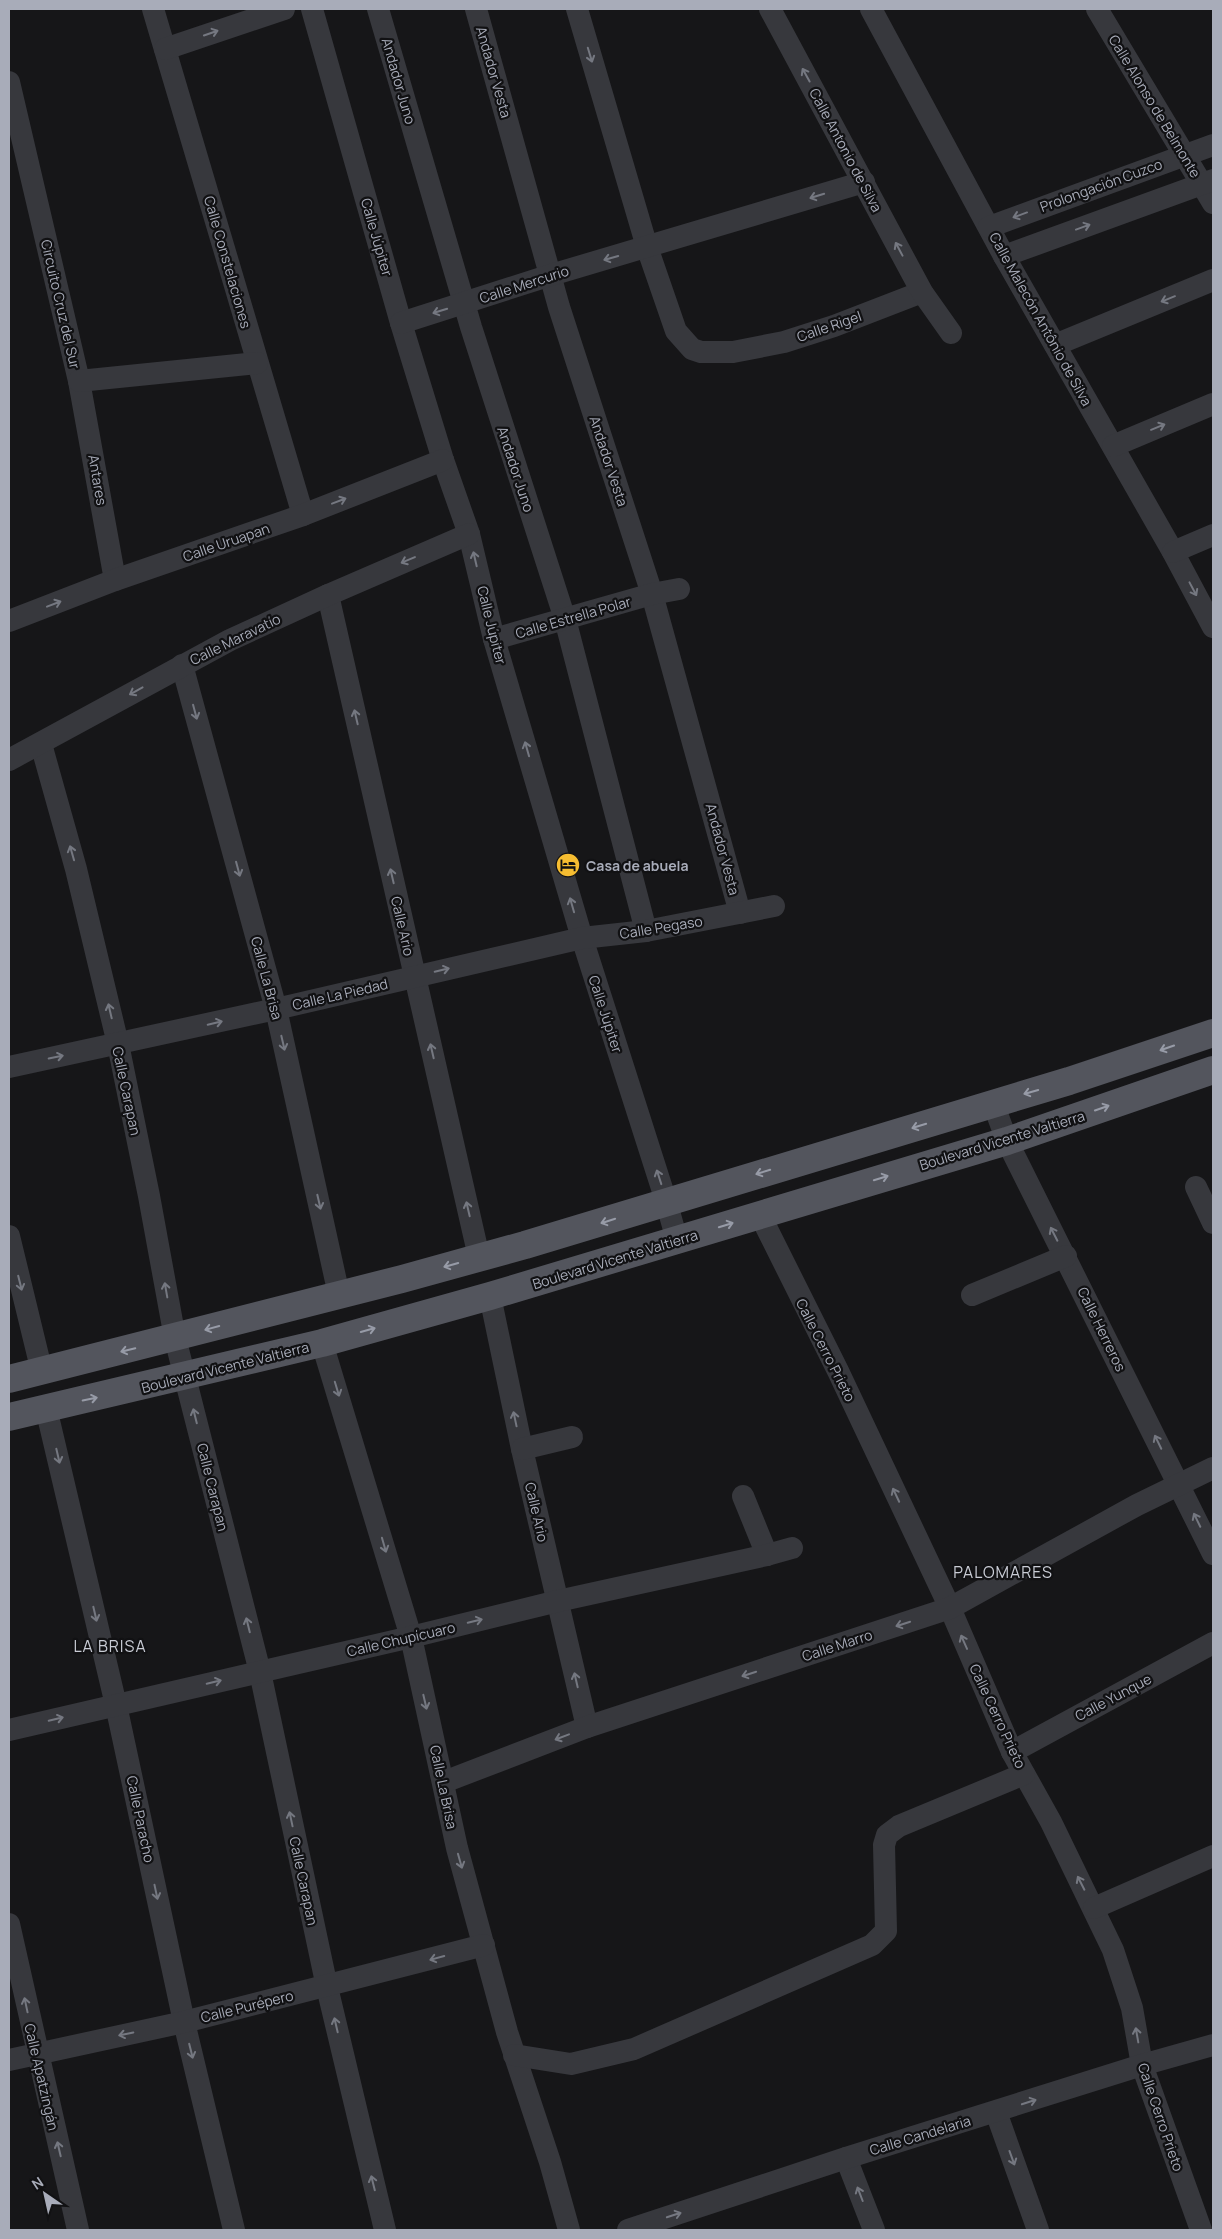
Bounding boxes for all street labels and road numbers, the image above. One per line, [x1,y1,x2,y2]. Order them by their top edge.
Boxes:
street label: Andador Vesta [472,24,516,120]
street label: Calle Alonso de Belmonte [1105,31,1205,181]
street label: Andador Juno [378,36,420,126]
street label: Calle Antonio de Silva [805,85,887,215]
street label: Prolongación Cuzco [1037,154,1165,216]
street label: Calle Constelaciones [200,194,256,330]
street label: Calle Júpiter [357,196,397,278]
street label: Calle Malecón Antônio de Silva [985,229,1097,409]
street label: Circuito Cruz del Sur [37,238,85,370]
street label: Calle Mercurio [477,261,571,307]
street label: Calle Rigel [794,306,864,346]
street label: Andador Vesta [585,413,633,509]
street label: Andador Juno [493,424,539,514]
street label: Antares [84,453,112,507]
street label: Calle Uruapan [180,518,272,566]
street label: Calle Júpiter [473,584,511,666]
street label: Calle Estrella Polar [513,591,633,643]
street label: Calle Maravatío [186,609,284,669]
street label: Andador Vesta [702,801,744,897]
street label: Calle Ario [387,894,419,958]
street label: Calle Pegaso [618,911,704,943]
street label: Calle La Brisa [247,934,287,1022]
street label: Calle Júpiter [585,973,627,1055]
street label: Calle La Piedad [290,974,390,1014]
street label: Calle Carapan [108,1045,146,1137]
street label: Boulevard Vicente Valtierra [917,1106,1087,1174]
street label: Boulevard Vicente Valtierra [530,1225,700,1293]
street label: Calle Herreros [1073,1284,1131,1374]
street label: Calle Cerro Prieto [792,1295,860,1405]
street label: Boulevard Vicente Valtierra [139,1337,311,1397]
street label: Calle Carapan [193,1441,233,1533]
street label: Calle Ario [521,1480,553,1544]
street label: Calle Chupícuaro [345,1617,457,1661]
street label: Calle Marro [799,1625,875,1665]
street label: Calle Cerro Prieto [965,1661,1031,1771]
street label: Calle Yunque [1071,1669,1155,1725]
street label: Calle La Brisa [426,1743,462,1831]
street label: Calle Paracho [123,1774,159,1864]
street label: Calle Carapan [285,1835,323,1927]
street label: Calle Purépero [199,1985,295,2027]
street label: Calle Apatzingán [20,2022,64,2132]
street label: Calle Cerro Prieto [1134,2060,1188,2174]
street label: Calle Candelaria [867,2111,973,2159]

